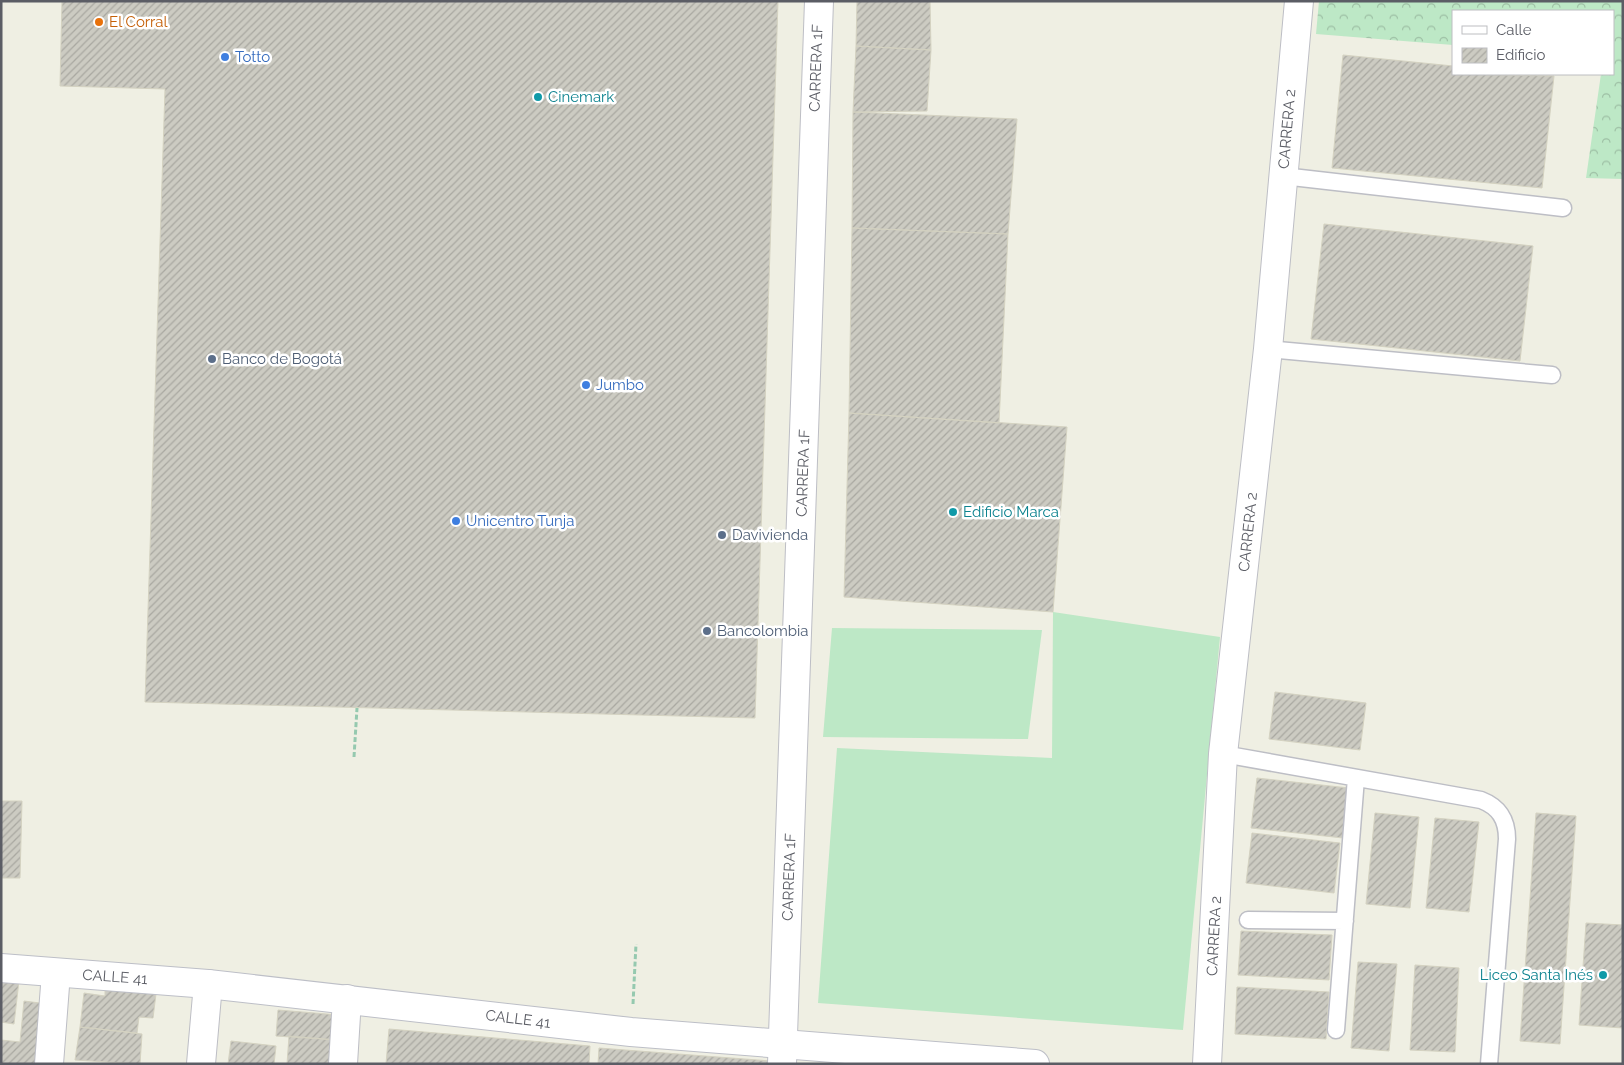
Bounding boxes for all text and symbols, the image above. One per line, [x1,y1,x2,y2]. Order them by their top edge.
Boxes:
legend [1452,10,1614,75]
place label: El Corral [109,13,168,31]
marker: El Corral [93,16,105,28]
text: Calle [1496,21,1532,39]
street label: CARRERA 1F [805,24,827,112]
text: Edificio [1496,46,1546,64]
place label: Totto [235,48,270,66]
marker: Totto [219,51,231,63]
place label: Cinemark [548,88,614,106]
street label: CARRERA 2 [1275,88,1299,170]
marker: Cinemark [532,91,544,103]
place label: Banco de Bogotá [222,350,342,368]
marker: Banco de Bogotá [206,353,218,365]
place label: Jumbo [596,376,644,394]
marker: Jumbo [580,379,592,391]
street label: CARRERA 1F [792,429,814,517]
street label: CARRERA 2 [1235,491,1261,573]
place label: Edificio Marca [963,503,1059,521]
marker: Edificio Marca [947,506,959,518]
place label: Unicentro Tunja [466,512,574,530]
marker: Unicentro Tunja [450,515,462,527]
place label: Davivienda [732,526,808,544]
marker: Davivienda [716,529,728,541]
place label: Bancolombia [717,622,809,640]
marker: Bancolombia [701,625,713,637]
street label: CARRERA 1F [778,833,800,921]
street label: CARRERA 2 [1203,895,1225,976]
street label: CALLE 41 [82,966,149,988]
place label: Liceo Santa Inés [1480,966,1593,984]
marker: Liceo Santa Inés [1597,969,1609,981]
street label: CALLE 41 [484,1006,552,1032]

